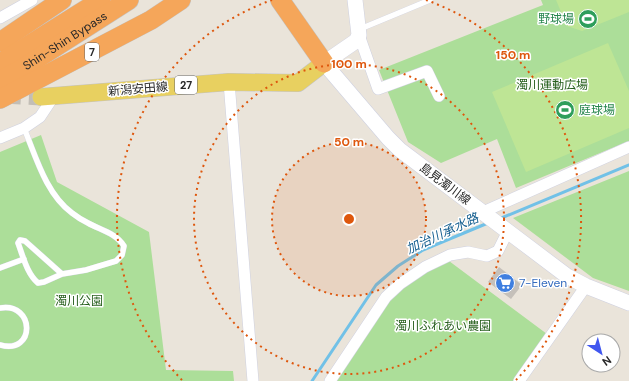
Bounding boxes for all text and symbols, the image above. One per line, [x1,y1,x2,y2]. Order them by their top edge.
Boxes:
street label: Shin-Shin Bypass [20,8,110,74]
sports icon: 野球場 [577,8,599,30]
place label: 野球場 [538,11,574,27]
road number: 7 [85,43,99,61]
text: 150 m [496,47,530,63]
text: 100 m [331,56,367,72]
road number: 27 [175,76,197,94]
park label: 濁川運動広場 [516,77,588,93]
street label: 新潟安田線 [107,78,169,100]
sports icon: 庭球場 [554,99,576,121]
place label: 庭球場 [579,102,615,118]
text: 50 m [334,134,364,150]
street label: 島見濁川線 [416,160,474,208]
water label: 加治川承水路 [403,209,482,258]
centre of rings [342,212,356,226]
supermarket icon: 7-Eleven [494,272,516,294]
place label: 7-Eleven [519,275,567,291]
park label: 濁川公園 [55,293,103,309]
park label: 濁川ふれあい農園 [395,318,491,334]
north arrow [581,333,621,373]
text: N [600,353,614,369]

